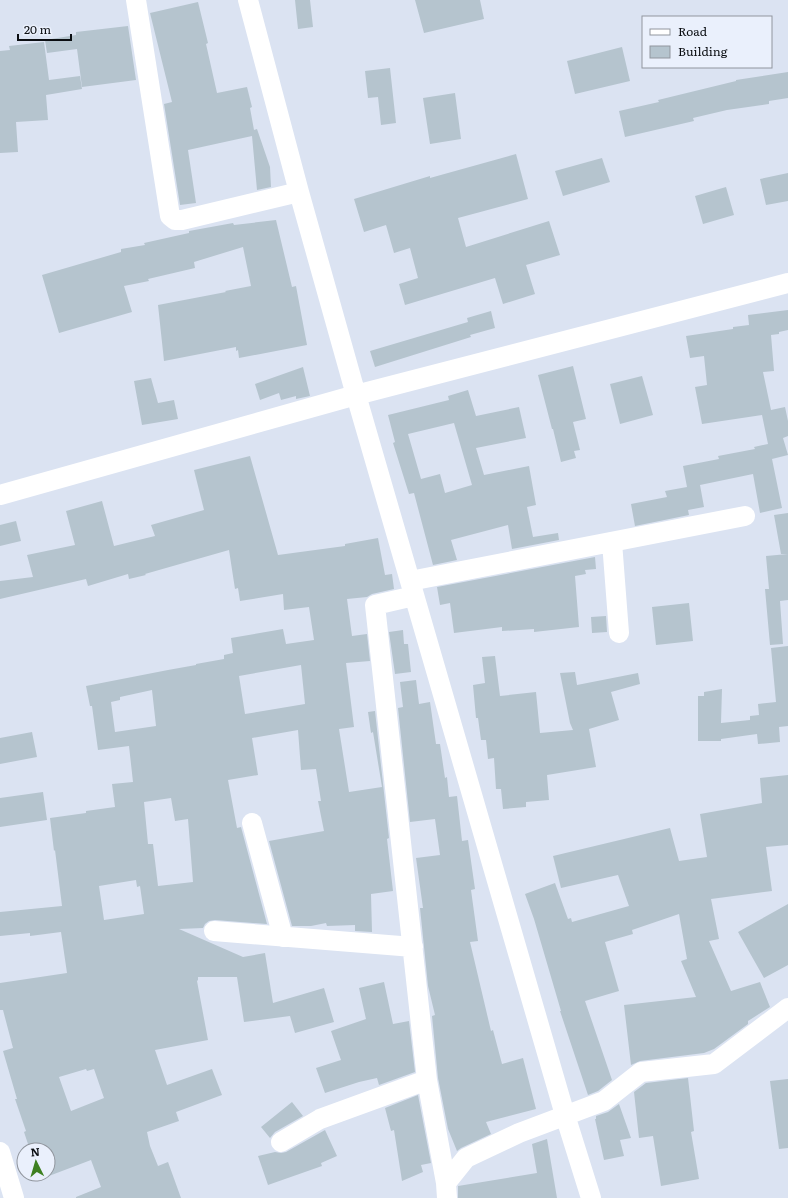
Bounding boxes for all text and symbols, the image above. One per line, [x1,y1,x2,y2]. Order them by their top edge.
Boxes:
scale bar [18,16,71,42]
legend [642,16,772,68]
text: 20 m [24,20,51,38]
text: Road [678,22,708,40]
text: Building [678,42,728,60]
north arrow [16,1142,56,1182]
text: N [30,1143,40,1159]

